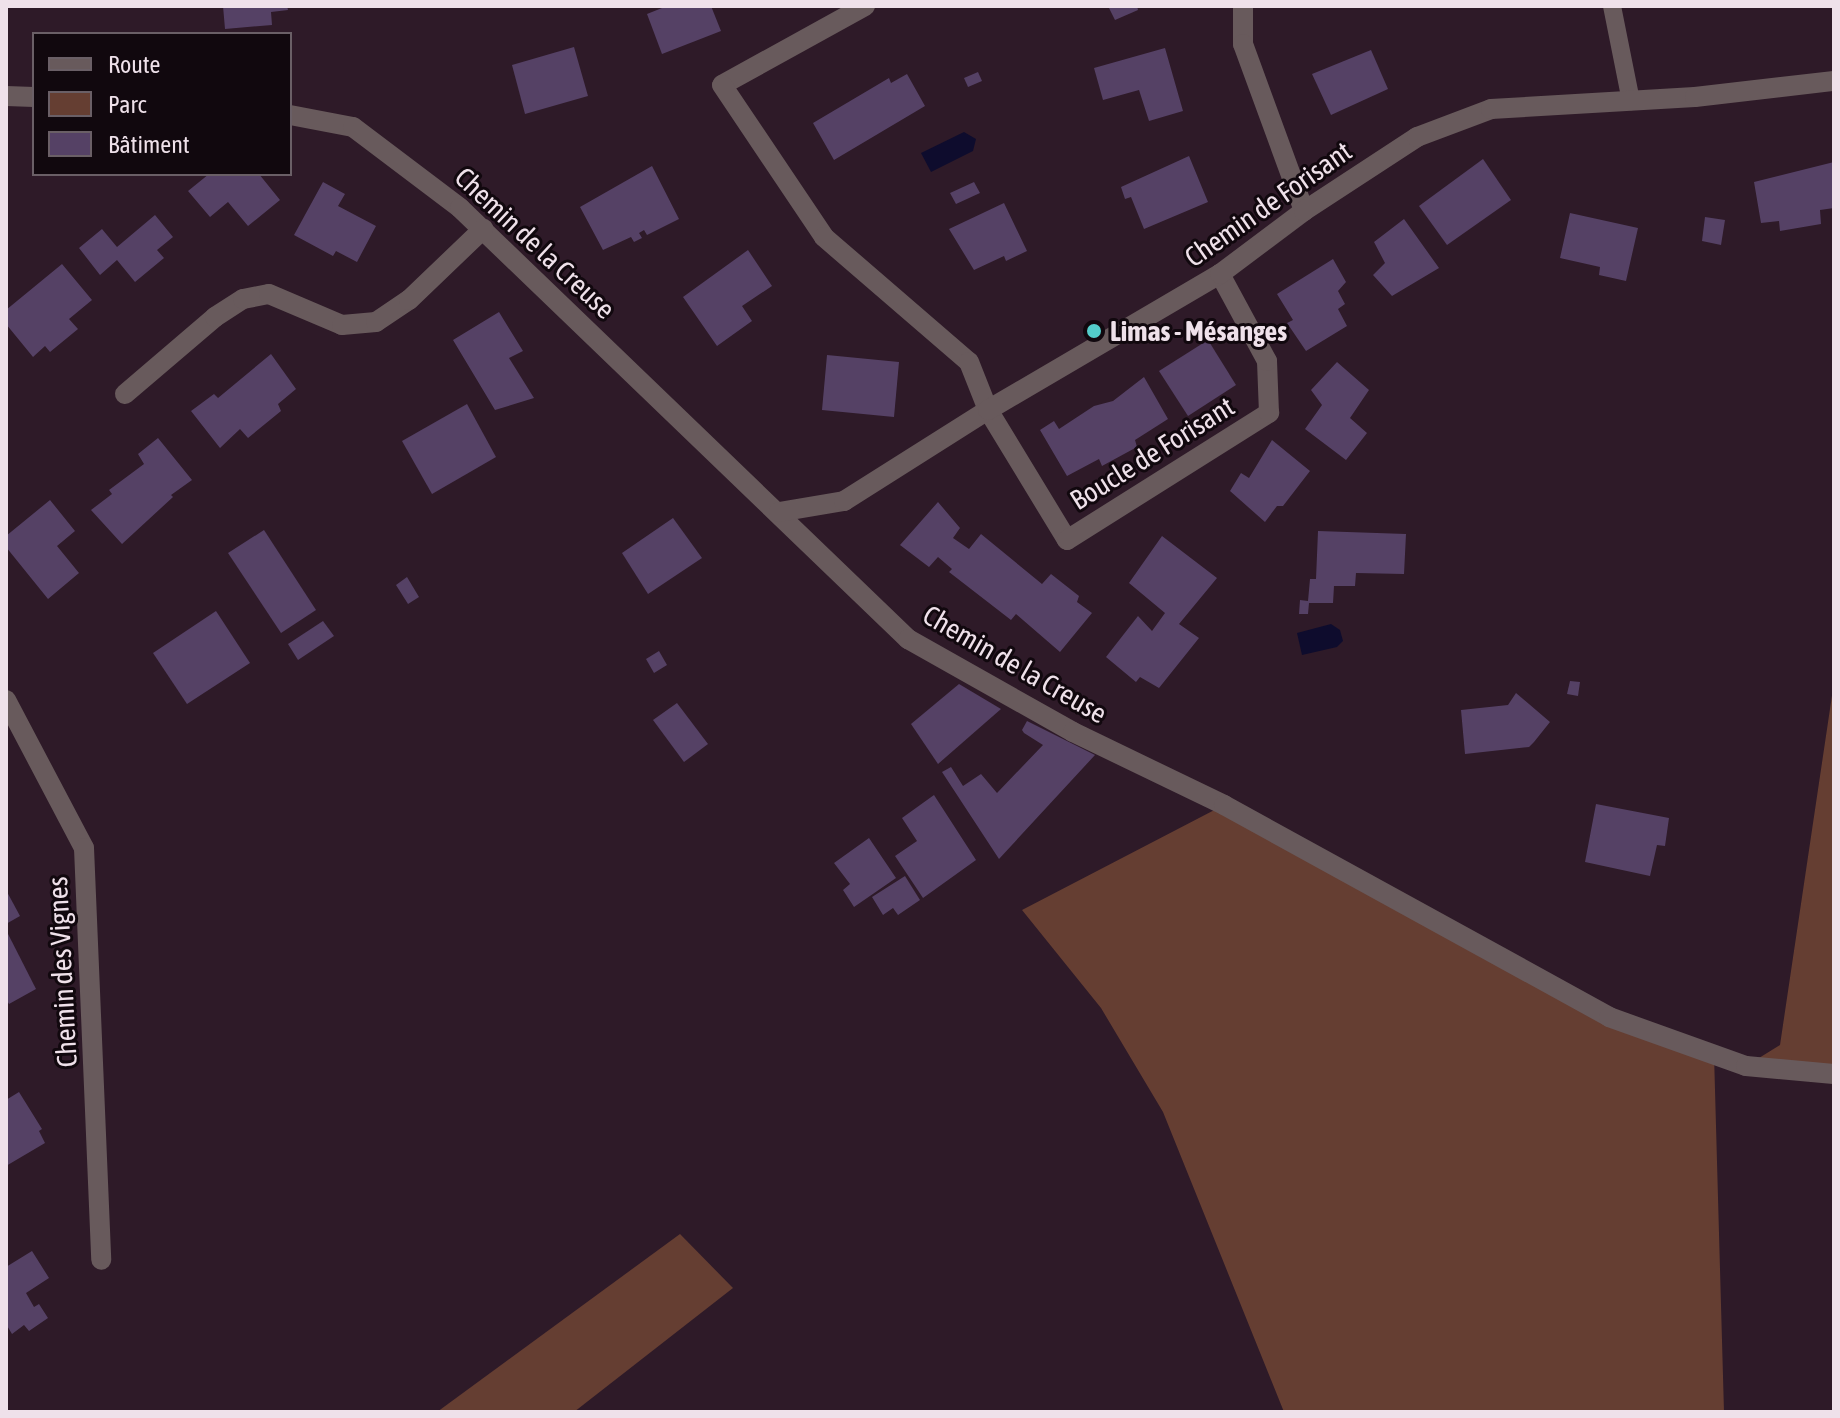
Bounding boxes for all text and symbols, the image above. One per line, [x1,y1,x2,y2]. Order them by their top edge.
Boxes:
legend [32,32,292,176]
text: Route [108,51,160,78]
text: Parc [108,91,146,118]
text: Bâtiment [108,131,190,158]
street label: Chemin de Forisant [1178,134,1358,274]
street label: Chemin de la Creuse [448,160,622,326]
place label: Limas - Mésanges [1110,314,1287,348]
marker: Limas - Mésanges [1085,322,1103,340]
street label: Boucle de Forisant [1064,389,1240,517]
street label: Chemin de la Creuse [917,598,1113,730]
street label: Chemin des Vignes [40,876,84,1068]

